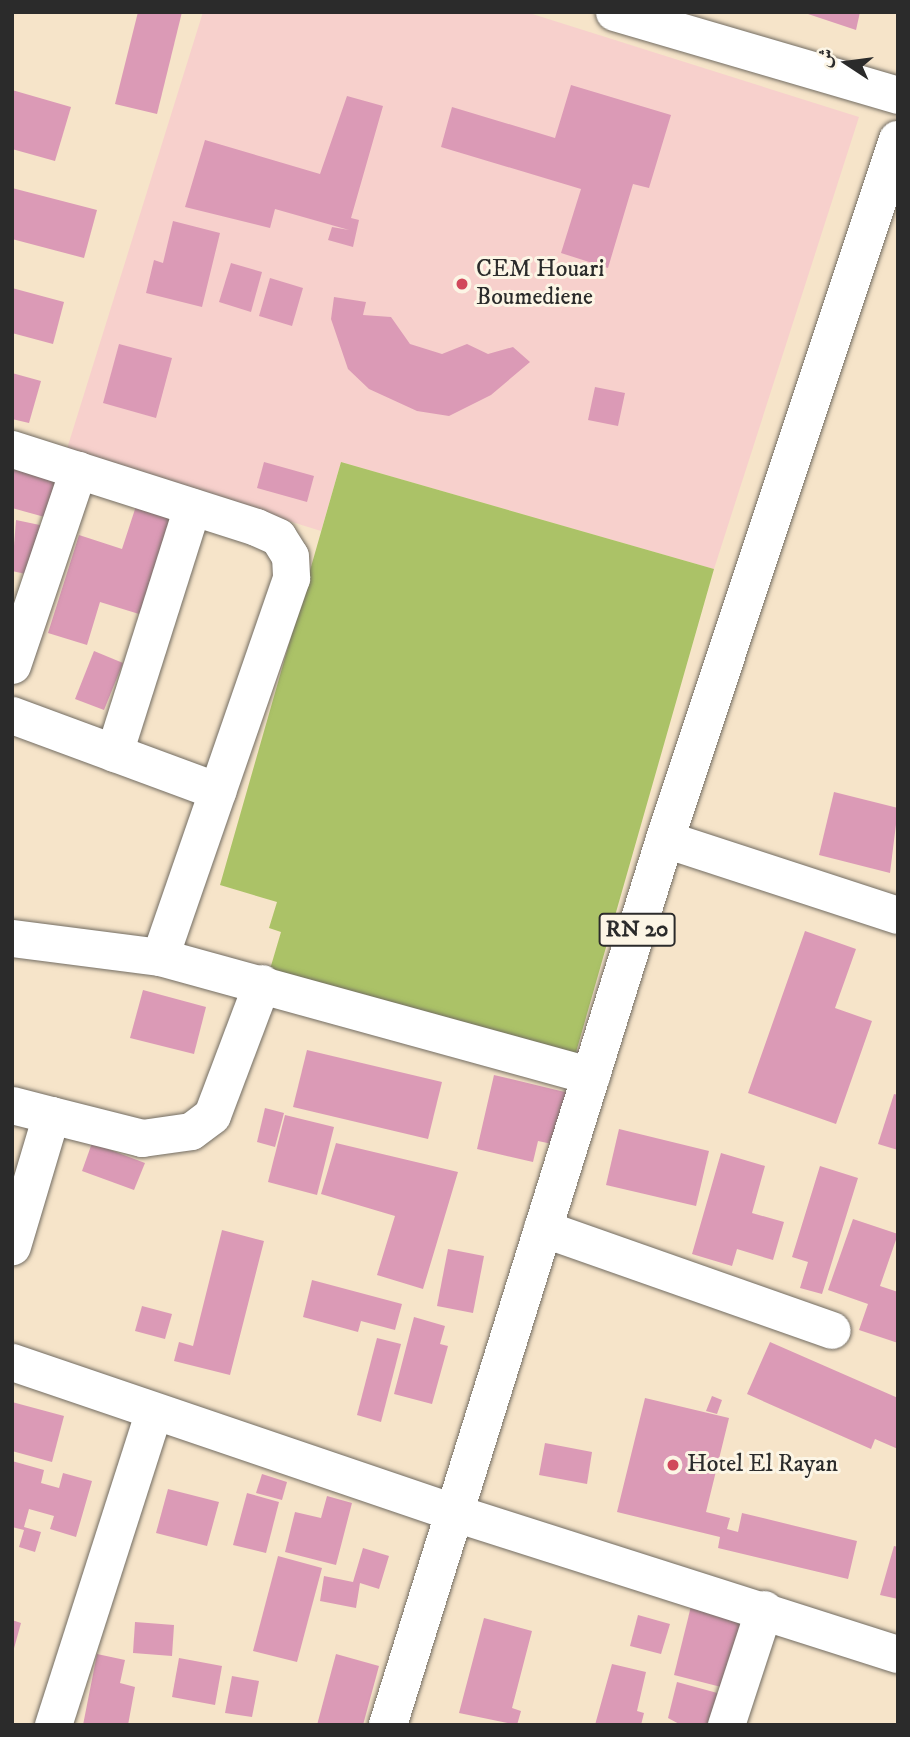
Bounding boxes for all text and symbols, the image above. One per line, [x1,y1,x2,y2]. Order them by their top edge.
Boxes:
north arrow [812,28,882,98]
text: ش [813,46,839,70]
place label: CEM Houari Boumediene [476,256,604,312]
marker: CEM Houari Boumediene [454,276,470,292]
road number: RN 20 [598,911,676,950]
place label: Hotel El Rayan [687,1451,838,1479]
marker: Hotel El Rayan [665,1457,681,1473]

